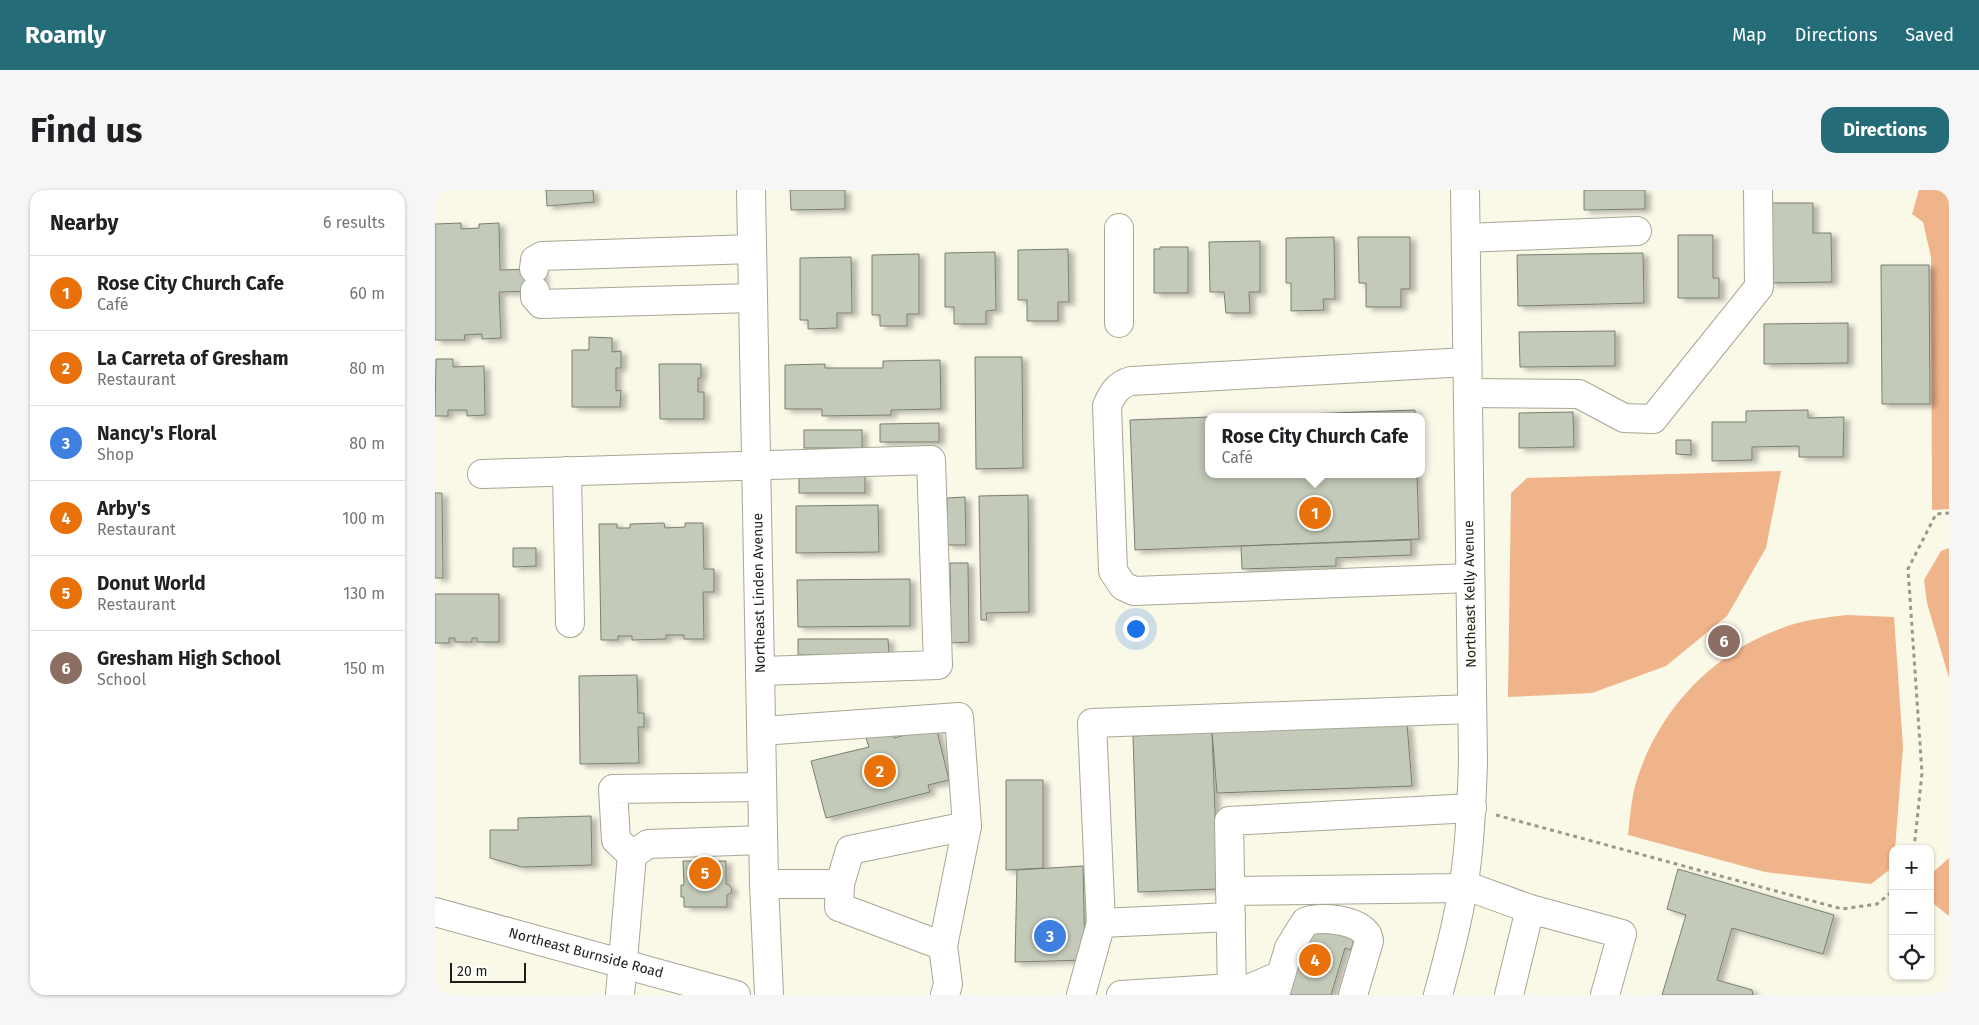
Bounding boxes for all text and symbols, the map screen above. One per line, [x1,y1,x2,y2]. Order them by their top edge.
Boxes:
text: Roamly [25,21,106,49]
text: Map [1732,24,1767,46]
text: Directions [1795,24,1877,46]
text: Saved [1905,24,1954,46]
button: Directions [1821,107,1949,153]
text: Find us [30,109,142,151]
text: Nearby [50,210,118,236]
text: 6 results [323,213,385,232]
text: Rose City Church Cafe [97,272,284,295]
text: 1 [62,284,70,303]
text: 60 m [350,284,385,303]
text: Café [97,295,128,314]
text: La Carreta of Gresham [97,347,289,370]
text: 2 [62,359,70,378]
text: 80 m [349,359,385,378]
text: Restaurant [97,370,176,389]
popup [1205,413,1425,478]
text: Nancy's Floral [97,422,216,445]
text: Rose City Church Cafe [1222,425,1408,448]
text: 3 [62,434,70,453]
text: 80 m [349,434,385,453]
text: Shop [97,445,134,464]
text: Café [1222,448,1253,467]
pin: 1 [1299,494,1331,532]
text: Arby's [97,497,150,520]
text: 4 [61,509,71,528]
text: 100 m [342,509,385,528]
street label: Northeast Linden Avenue [749,513,769,673]
text: Restaurant [97,520,176,539]
street label: Northeast Kelly Avenue [1460,520,1480,668]
text: Donut World [97,572,206,595]
text: 5 [62,584,70,603]
text: 130 m [343,584,385,603]
text: Restaurant [97,595,176,614]
your location [1123,616,1149,642]
pin: 6 [1708,622,1740,660]
text: Gresham High School [97,647,281,670]
text: 6 [61,659,71,678]
text: 150 m [343,659,385,678]
text: School [97,670,146,689]
pin: 2 [864,752,896,790]
map controls [1889,845,1934,980]
button: + [1889,845,1934,890]
pin: 5 [689,854,721,892]
button: − [1889,890,1934,935]
pin: 3 [1034,917,1066,955]
street label: Northeast Burnside Road [507,924,665,982]
button: locate [1889,935,1934,980]
pin: 4 [1299,941,1331,979]
scale bar [450,960,526,983]
text: 20 m [457,963,487,980]

